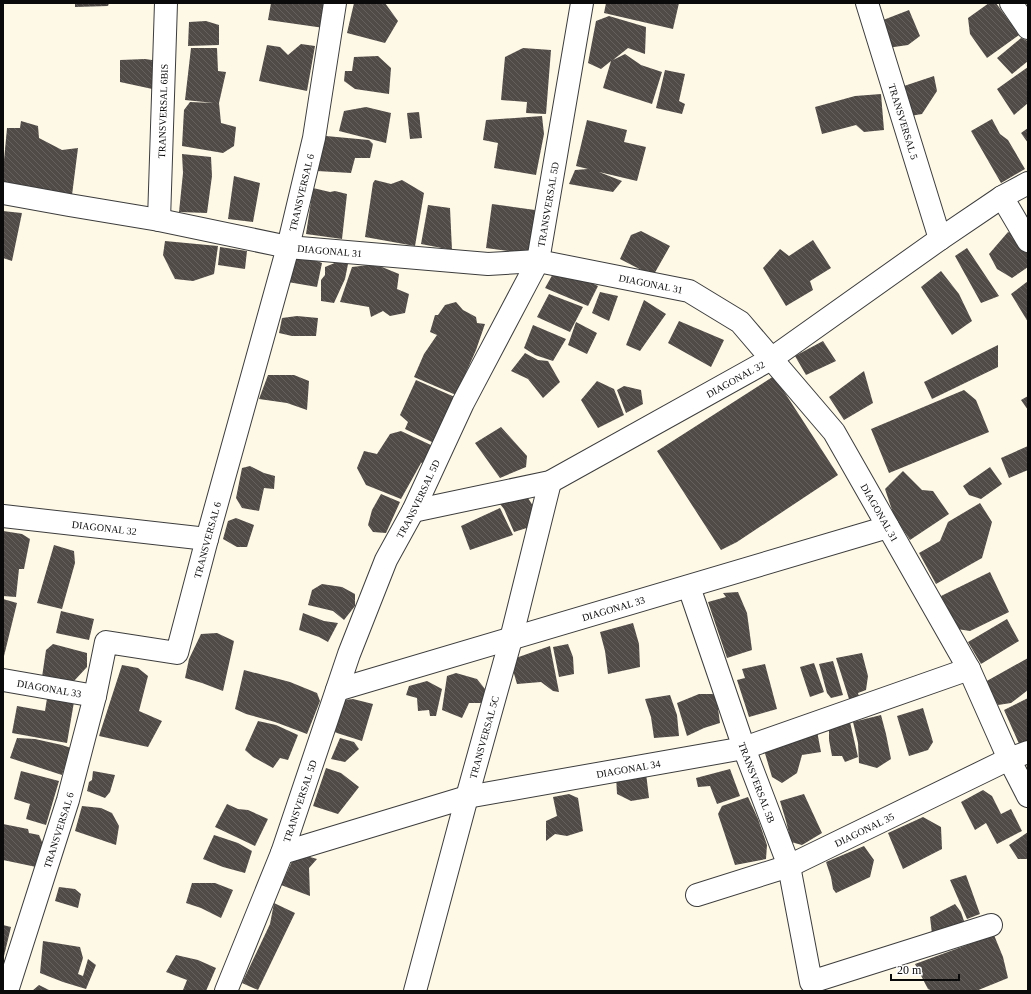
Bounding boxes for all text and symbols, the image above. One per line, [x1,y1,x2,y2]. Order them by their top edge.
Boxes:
street label: TRANSVERSAL 6BIS [156,64,170,158]
street label: TRANSVERSAL 5 [886,82,920,161]
street label: TRANSVERSAL 6 [287,153,316,232]
street label: TRANSVERSAL 5D [536,161,561,248]
street label: DIAGONAL 31 [297,243,363,259]
street label: DIAGONAL 31 [618,272,684,296]
street label: DIAGONAL 32 [704,359,767,400]
street label: TRANSVERSAL 5D [394,458,442,540]
street label: DIAGONAL 31 [859,482,900,544]
street label: TRANSVERSAL 6 [192,500,223,579]
street label: DIAGONAL 32 [71,519,137,537]
street label: DIAGONAL 33 [581,594,646,623]
street label: DIAGONAL 33 [16,678,82,700]
street label: TRANSVERSAL 5C [467,694,501,780]
street label: TRANSVERSAL 5B [736,741,777,825]
street label: TRANSVERSAL 5D [281,758,319,844]
street label: DIAGONAL 34 [595,758,661,780]
street label: TRANSVERSAL 6 [42,791,76,869]
street label: DIAGONAL 35 [833,811,896,849]
scale bar [891,956,959,982]
text: 20 m [897,963,922,977]

